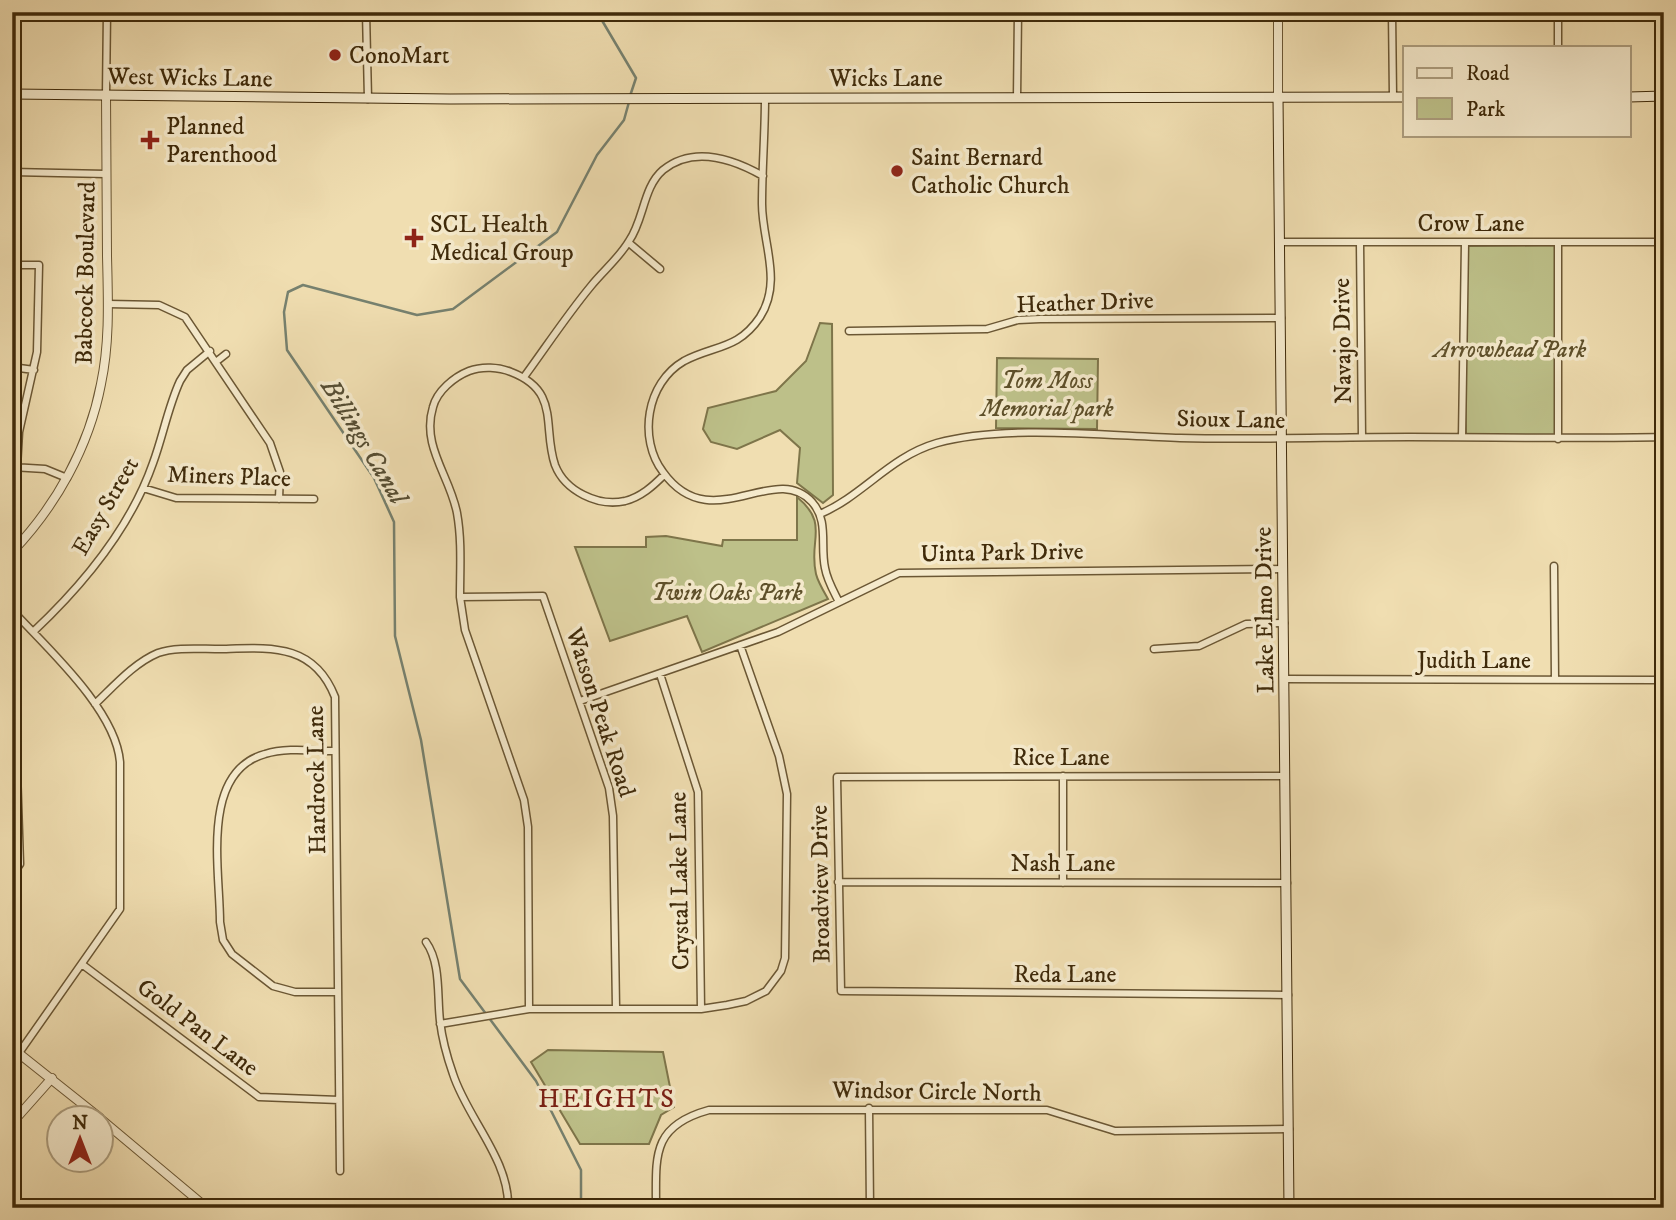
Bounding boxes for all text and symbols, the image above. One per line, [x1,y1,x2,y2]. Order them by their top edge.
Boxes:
place label: ConoMart [349,41,450,71]
legend [1403,46,1630,136]
marker: ConoMart [327,47,343,63]
text: Road [1466,61,1510,87]
street label: West Wicks Lane [106,62,273,94]
street label: Wicks Lane [828,64,943,94]
text: Park [1466,97,1506,123]
place label: Planned Parenthood [166,112,277,170]
marker: Planned Parenthood [140,130,160,150]
place label: Saint Bernard Catholic Church [911,143,1070,201]
marker: Saint Bernard Catholic Church [889,163,905,179]
street label: Babcock Boulevard [69,181,103,365]
street label: Crow Lane [1418,209,1524,239]
place label: SCL Health Medical Group [430,210,574,268]
marker: SCL Health Medical Group [404,228,424,248]
street label: Navajo Drive [1327,278,1359,404]
street label: Heather Drive [1016,286,1154,320]
park label: Arrowhead Park [1431,335,1586,365]
park label: Tom Moss Memorial park [978,366,1114,424]
water label: Billings Canal [313,372,416,513]
street label: Sioux Lane [1176,404,1286,436]
street label: Easy Street [66,452,146,561]
street label: Miners Place [166,460,292,494]
street label: Lake Elmo Drive [1249,526,1281,694]
street label: Uinta Park Drive [920,537,1084,569]
park label: Twin Oaks Park [651,578,803,608]
street label: Watson Peak Road [558,623,642,801]
street label: Judith Lane [1415,646,1531,676]
street label: Hardrock Lane [301,705,333,855]
street label: Rice Lane [1012,743,1110,773]
street label: Crystal Lake Lane [663,791,697,971]
street label: Broadview Drive [805,805,837,963]
street label: Nash Lane [1011,849,1116,879]
street label: Reda Lane [1014,960,1117,990]
street label: Gold Pan Lane [131,972,264,1083]
street label: Windsor Circle North [831,1075,1042,1109]
district label: HEIGHTS [538,1083,676,1116]
north arrow [46,1104,116,1174]
text: N [72,1112,88,1135]

